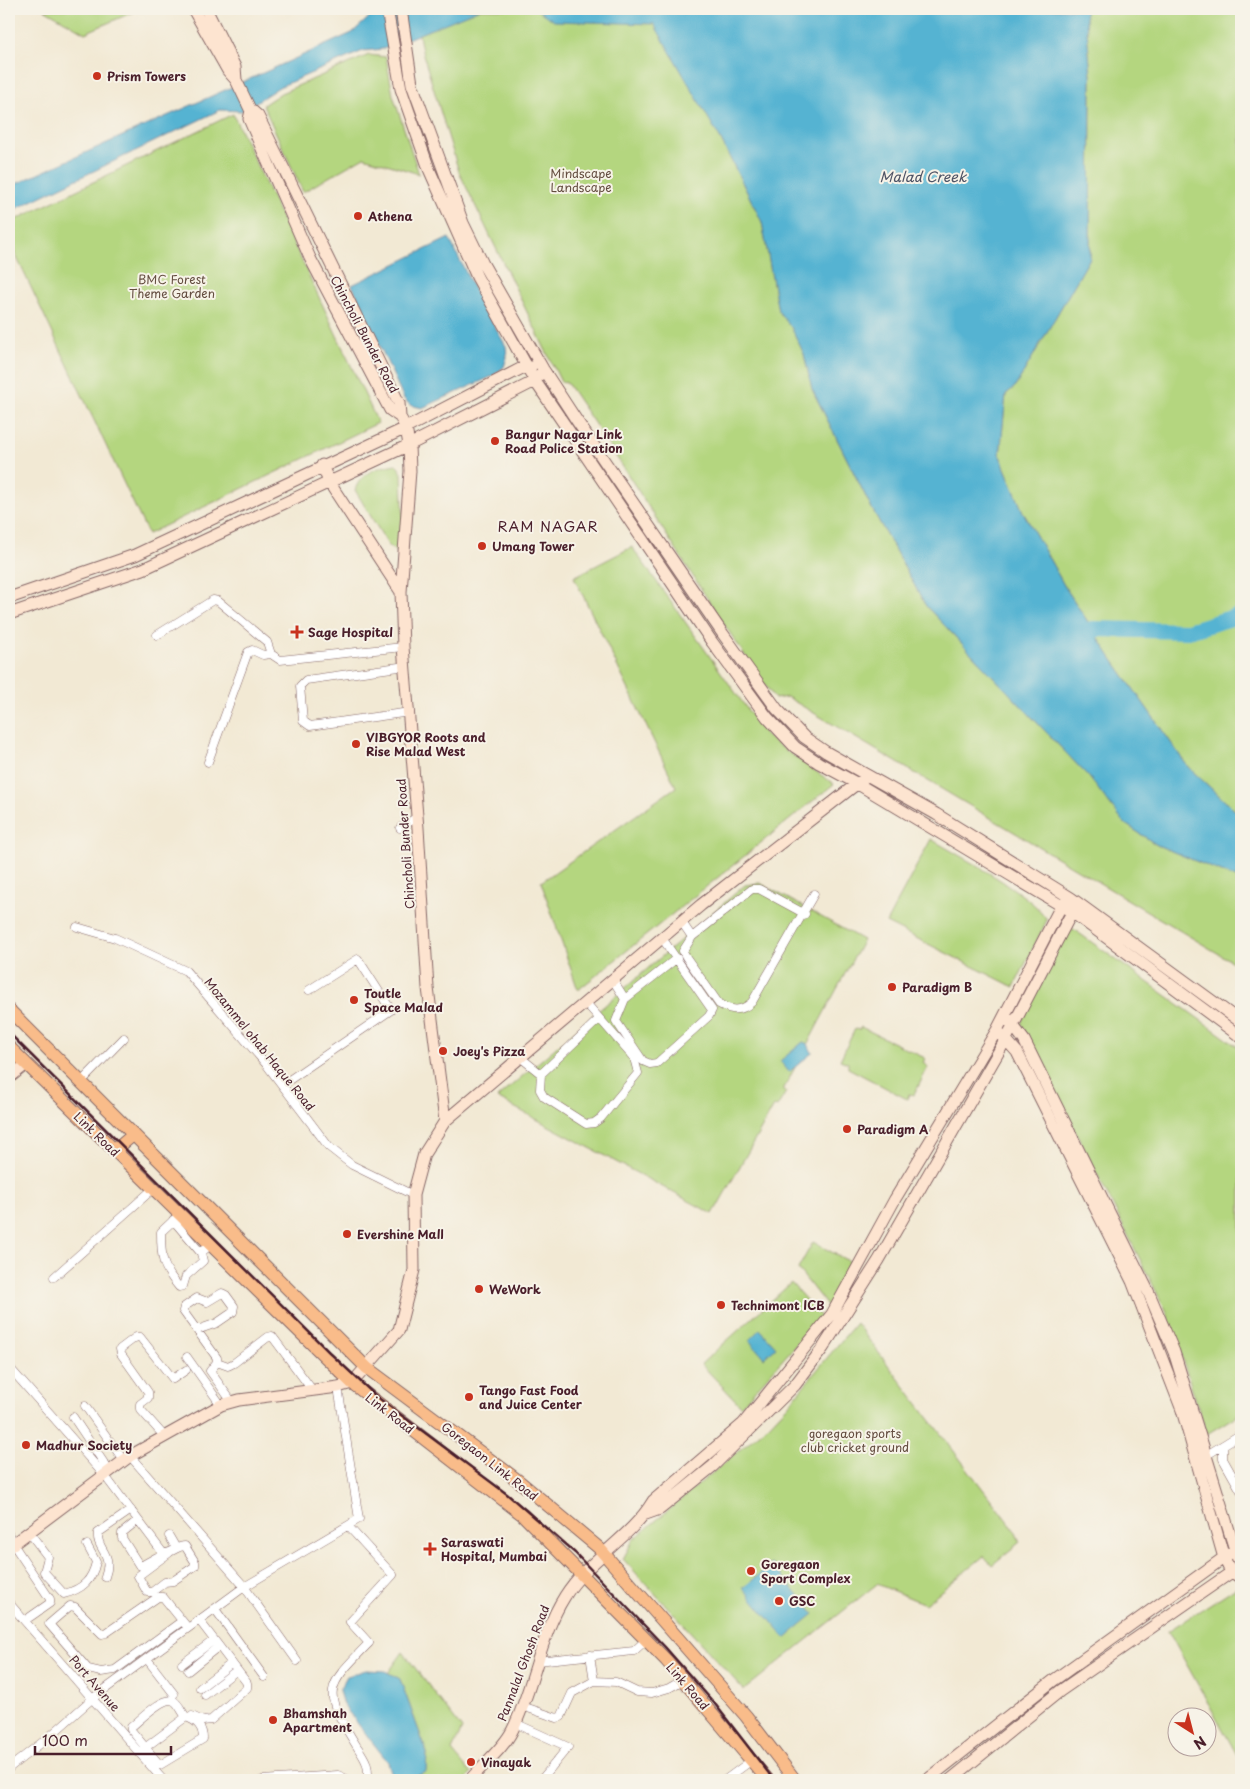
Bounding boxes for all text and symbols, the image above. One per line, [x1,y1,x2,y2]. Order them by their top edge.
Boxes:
place label: Prism Towers [107,67,186,85]
marker: Prism Towers [91,70,103,82]
park label: Mindscape Landscape [550,164,612,196]
water label: Malad Creek [880,166,968,187]
place label: Athena [367,207,413,225]
marker: Athena [352,210,364,222]
park label: BMC Forest Theme Garden [129,270,215,302]
street label: Chincholi Bunder Road [326,272,404,396]
place label: Bangur Nagar Link Road Police Station [505,425,623,457]
marker: Bangur Nagar Link Road Police Station [489,435,501,447]
district label: RAM NAGAR [497,516,599,537]
place label: Umang Tower [492,537,575,555]
marker: Umang Tower [476,540,488,552]
place label: Sage Hospital [308,623,393,641]
marker: Sage Hospital [290,625,304,639]
place label: VIBGYOR Roots and Rise Malad West [366,728,486,760]
marker: VIBGYOR Roots and Rise Malad West [350,738,362,750]
street label: Chincholi Bunder Road [391,778,419,910]
street label: Mozammel ohab Haque Road [200,973,320,1115]
place label: Paradigm B [902,978,972,996]
marker: Paradigm B [886,981,898,993]
place label: Toutle Space Malad [364,984,443,1016]
marker: Toutle Space Malad [348,994,360,1006]
place label: Joey's Pizza [453,1042,525,1060]
marker: Joey's Pizza [437,1045,449,1057]
street label: Link Road [70,1108,124,1160]
place label: Paradigm A [857,1120,929,1138]
marker: Paradigm A [841,1123,853,1135]
place label: Evershine Mall [357,1225,444,1243]
marker: Evershine Mall [341,1228,353,1240]
place label: WeWork [489,1280,541,1298]
marker: WeWork [473,1283,485,1295]
place label: Technimont ICB [731,1296,824,1314]
marker: Technimont ICB [715,1299,727,1311]
place label: Tango Fast Food and Juice Center [479,1381,583,1413]
street label: Link Road [362,1388,418,1438]
marker: Tango Fast Food and Juice Center [463,1391,475,1403]
street label: Goregaon Link Road [438,1417,542,1505]
park label: goregaon sports club cricket ground [801,1424,909,1456]
place label: Madhur Society [36,1436,132,1454]
marker: Madhur Society [20,1439,32,1451]
place label: Saraswati Hospital, Mumbai [441,1533,548,1565]
marker: Saraswati Hospital, Mumbai [423,1542,437,1556]
place label: Goregaon Sport Complex [761,1555,851,1587]
marker: Goregaon Sport Complex [745,1565,757,1577]
place label: GSC [789,1592,815,1610]
marker: GSC [773,1595,785,1607]
street label: Pannalal Ghosh Road [493,1602,553,1724]
street label: Port Avenue [66,1651,125,1715]
street label: Link Road [662,1658,714,1714]
place label: Bhamshah Apartment [283,1704,352,1736]
north arrow [1168,1706,1218,1756]
marker: Bhamshah Apartment [267,1714,279,1726]
scale bar [35,1724,171,1756]
text: 100 m [42,1728,88,1751]
text: N [1189,1731,1211,1755]
place label: Vinayak [481,1753,531,1771]
marker: Vinayak [465,1756,477,1768]

